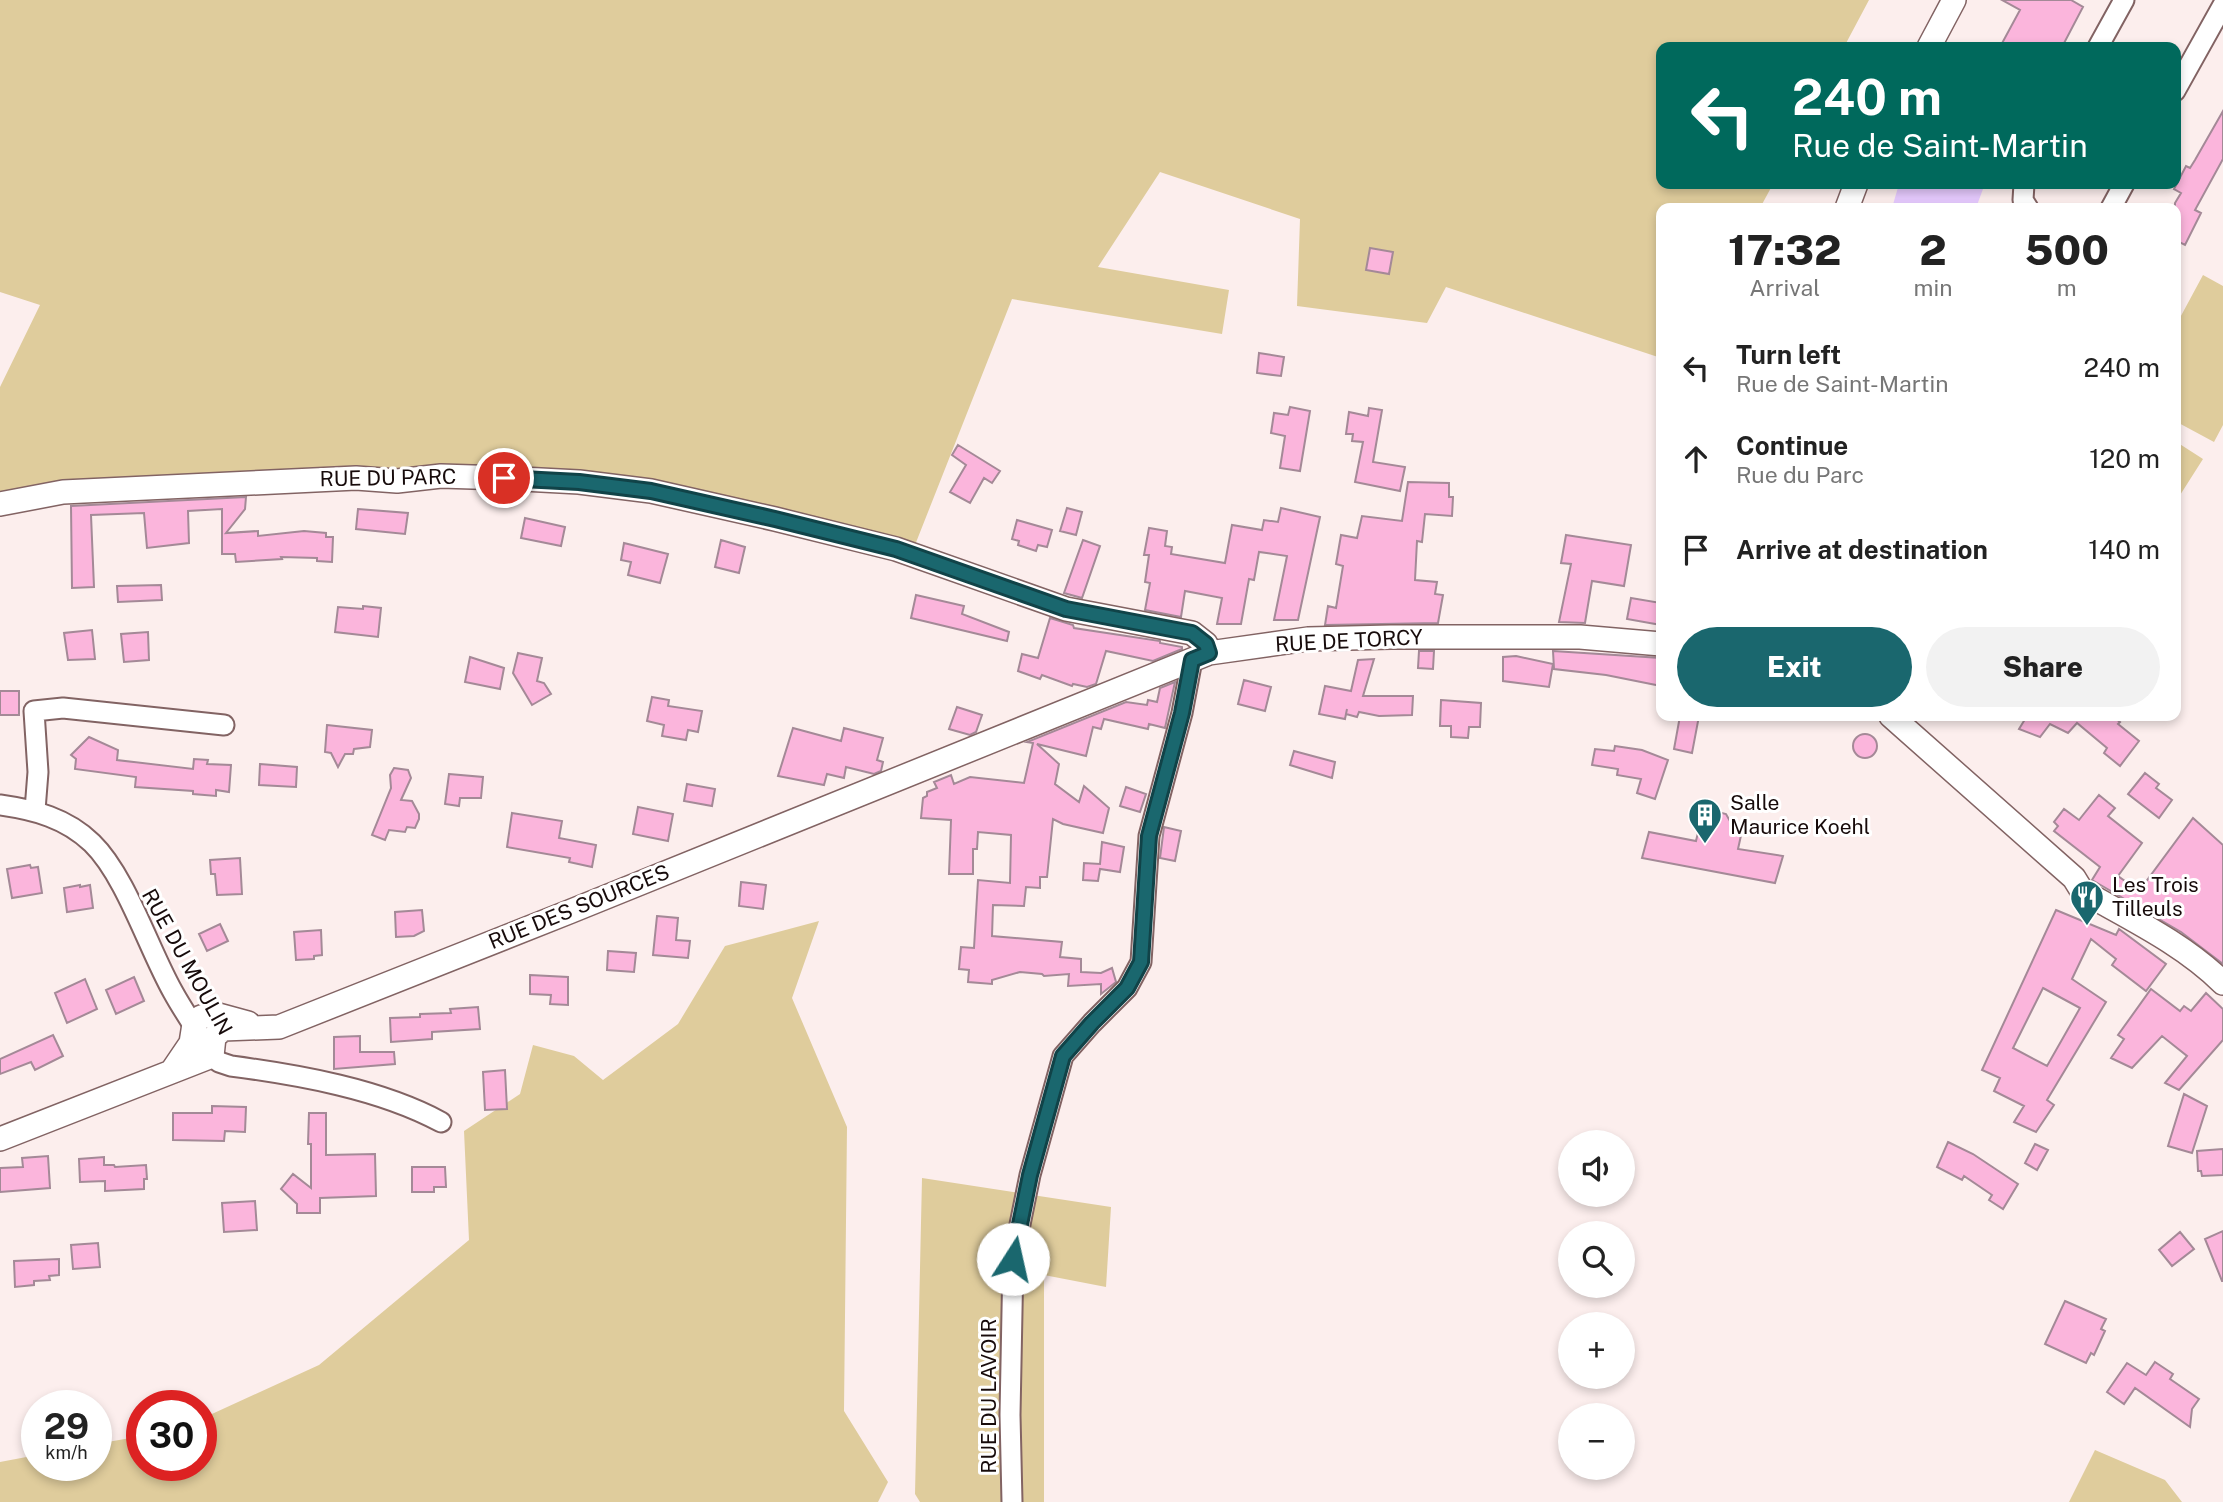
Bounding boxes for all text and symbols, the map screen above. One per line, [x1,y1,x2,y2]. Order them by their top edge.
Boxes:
text: 240 m [1792,68,1942,126]
icon: left [1677,70,1768,161]
text: Rue de Saint-Martin [1792,127,2088,164]
text: 17:32 [1728,225,1841,274]
text: 2 [1919,225,1947,274]
text: 500 [2025,225,2109,274]
text: Arrival [1749,274,1820,301]
text: min [1913,274,1953,301]
text: m [2057,274,2077,301]
text: Turn left [1736,339,1841,370]
icon: left [1677,349,1715,387]
text: 240 m [2083,352,2160,383]
text: Rue de Saint-Martin [1736,370,1949,397]
text: Continue [1736,430,1848,461]
icon: ahead [1677,440,1715,478]
text: 120 m [2089,443,2160,474]
pin [474,448,534,508]
icon: arrive [485,459,523,497]
text: Rue du Parc [1736,461,1864,488]
street label: RUE DU PARC [320,464,456,491]
icon: arrive [1677,531,1715,569]
text: Arrive at destination [1736,534,1988,565]
text: 140 m [2088,534,2160,565]
street label: RUE DE TORCY [1274,624,1424,657]
button: Exit [1677,627,1912,707]
button: Share [1926,627,2160,707]
place label: Salle Maurice Koehl [1730,790,1870,839]
building icon: Salle Maurice Koehl [1686,796,1724,845]
street label: RUE DES SOURCES [485,859,673,954]
place label: Les Trois Tilleuls [2112,872,2199,921]
restaurant icon: Les Trois Tilleuls [2068,878,2106,927]
street label: RUE DU MOULIN [137,884,238,1039]
map controls [1558,1130,1635,1480]
button: sound [1558,1130,1635,1207]
button: search [1558,1221,1635,1298]
position arrow [976,1222,1050,1296]
button: + [1558,1312,1635,1389]
street label: RUE DU LAVOIR [976,1318,1001,1474]
speed limit sign: 30 [126,1390,217,1481]
button: − [1558,1403,1635,1480]
text: 29 [44,1406,89,1447]
text: km/h [45,1442,88,1463]

